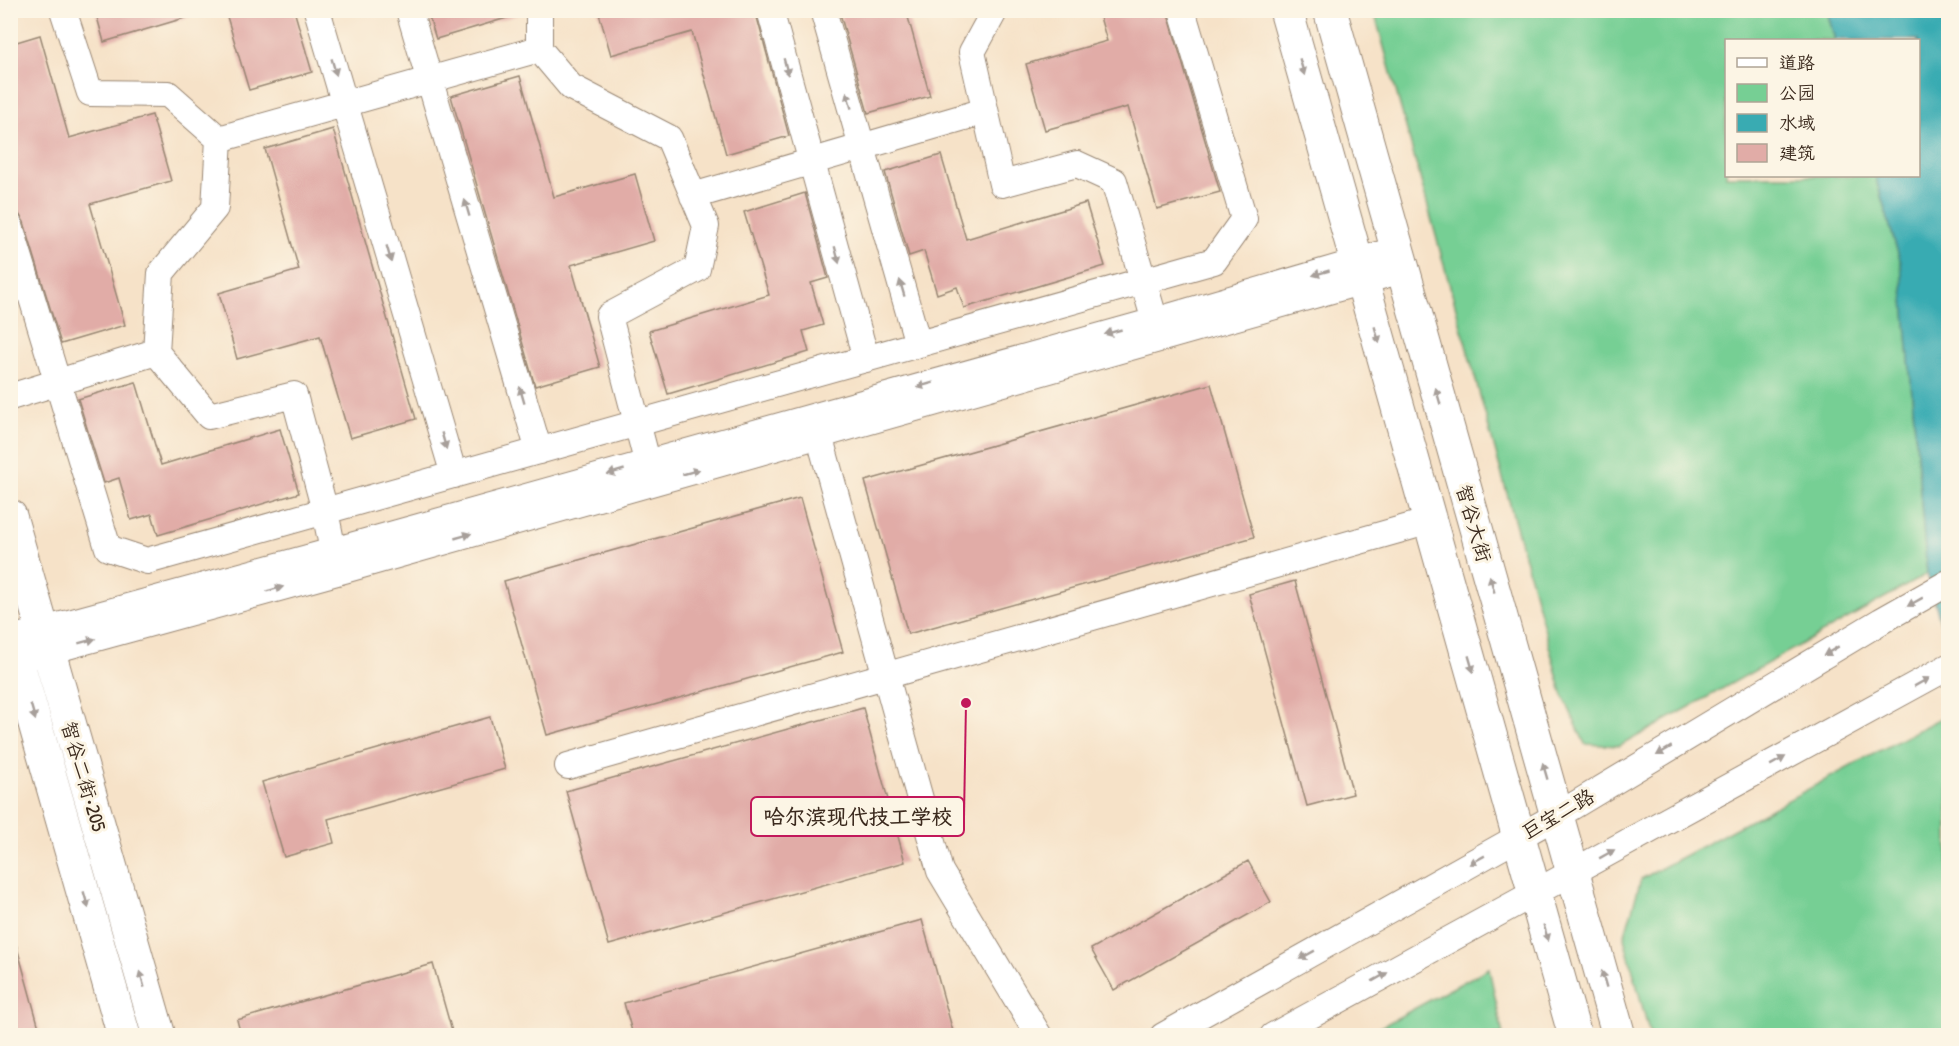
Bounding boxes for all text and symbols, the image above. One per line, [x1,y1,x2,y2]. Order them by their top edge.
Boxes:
legend [1725,39,1920,177]
text: 道路 [1779,50,1815,75]
one-way arrow [330,58,339,76]
one-way arrow [782,58,791,76]
one-way arrow [1298,58,1307,76]
text: 公园 [1779,80,1815,105]
one-way arrow [844,91,853,109]
text: 水域 [1779,110,1815,135]
text: 建筑 [1779,140,1815,165]
one-way arrow [462,199,471,217]
one-way arrow [385,245,394,263]
one-way arrow [833,246,843,264]
one-way arrow [1311,269,1329,278]
one-way arrow [897,279,906,297]
one-way arrow [1373,326,1383,344]
one-way arrow [1104,328,1122,338]
one-way arrow [916,381,934,390]
one-way arrow [517,386,526,404]
one-way arrow [1433,387,1442,405]
one-way arrow [440,432,449,450]
one-way arrow [607,467,625,477]
one-way arrow [682,467,700,476]
street label: 智谷大街 [1450,481,1498,565]
one-way arrow [454,531,472,540]
one-way arrow [1487,575,1496,593]
one-way arrow [266,584,284,593]
one-way arrow [1906,597,1923,607]
one-way arrow [78,636,96,645]
one-way arrow [1822,646,1839,656]
one-way arrow [1466,655,1476,674]
one-way arrow [1914,677,1931,687]
one-way arrow [29,703,38,721]
street label: 智谷二街•205 [56,717,113,835]
one-way arrow [1656,746,1672,757]
one-way arrow [1770,756,1787,766]
one-way arrow [1540,762,1549,780]
street label: 巨宝二路 [1516,781,1600,845]
callout: 哈尔滨现代技工学校 [751,797,964,836]
text: 哈尔滨现代技工学校 [764,802,953,831]
one-way arrow [1599,849,1615,860]
one-way arrow [1468,855,1485,865]
one-way arrow [82,891,91,909]
one-way arrow [1542,924,1551,942]
one-way arrow [1298,950,1315,960]
one-way arrow [137,970,147,988]
one-way arrow [1598,970,1608,988]
one-way arrow [1372,972,1389,982]

